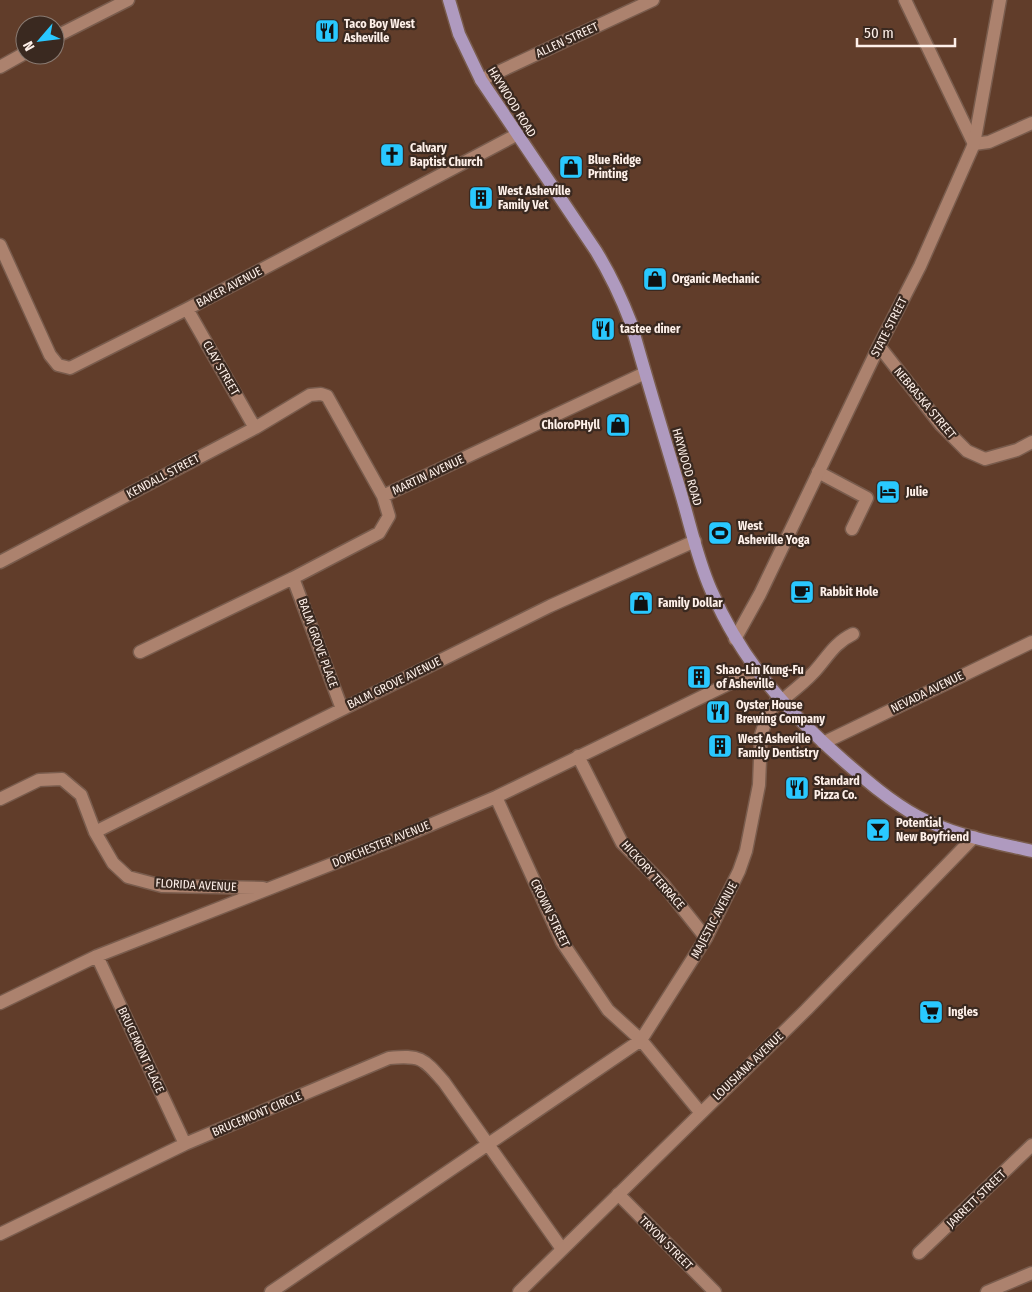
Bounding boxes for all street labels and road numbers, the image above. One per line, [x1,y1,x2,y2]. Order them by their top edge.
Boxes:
street label: ALLEN STREET [534,19,601,61]
street label: HAYWOOD ROAD [485,64,539,140]
street label: BAKER AVENUE [194,264,264,310]
street label: STATE STREET [868,294,910,359]
street label: CLAY STREET [200,338,242,398]
street label: NEBRASKA STREET [891,365,959,442]
street label: HAYWOOD ROAD [669,427,705,507]
street label: KENDALL STREET [124,451,202,501]
street label: MARTIN AVENUE [390,452,467,498]
street label: BALM GROVE PLACE [295,596,341,690]
street label: BALM GROVE AVENUE [345,654,443,712]
street label: NEVADA AVENUE [888,668,966,716]
street label: DORCHESTER AVENUE [330,818,432,870]
street label: HICKORY TERRACE [619,838,688,912]
street label: FLORIDA AVENUE [155,876,237,894]
street label: CROWN STREET [528,877,573,950]
street label: MAJESTIC AVENUE [688,879,740,961]
street label: BRUCEMONT PLACE [115,1005,167,1095]
street label: LOUISIANA AVENUE [710,1029,786,1103]
street label: BRUCEMONT CIRCLE [210,1089,304,1139]
street label: JARRETT STREET [944,1167,1009,1231]
street label: TRYON STREET [636,1213,696,1273]

